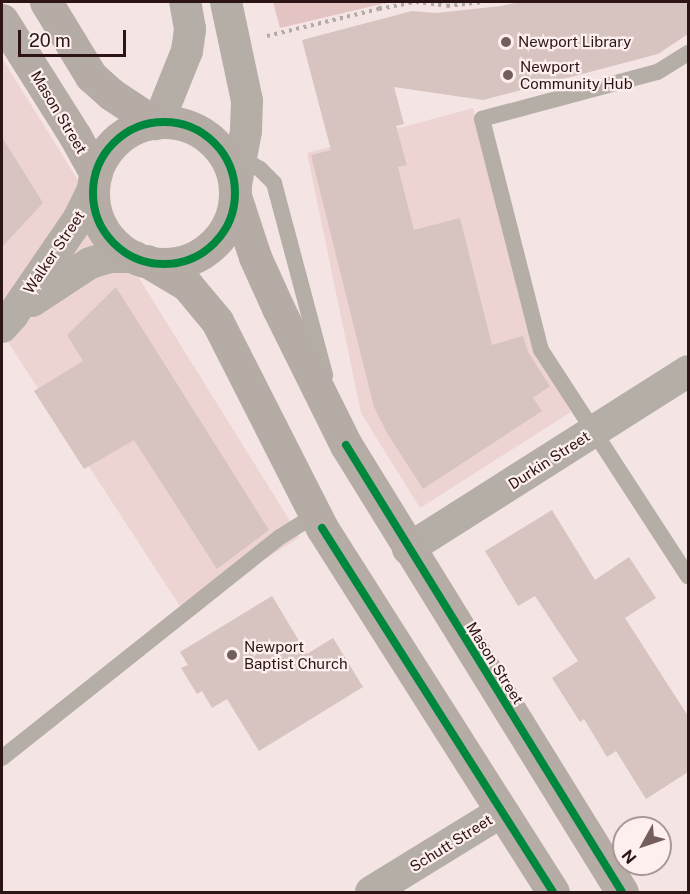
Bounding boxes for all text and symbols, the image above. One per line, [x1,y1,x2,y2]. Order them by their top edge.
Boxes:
scale bar [21,18,129,56]
text: 20 m [29,30,71,51]
place label: Newport Library [518,33,631,51]
marker: Newport Library [499,35,513,49]
place label: Newport Community Hub [520,57,633,92]
street label: Mason Street [27,67,91,157]
marker: Newport Community Hub [501,68,515,82]
street label: Walker Street [20,207,88,297]
street label: Durkin Street [505,427,593,493]
street label: Mason Street [463,619,527,707]
place label: Newport Baptist Church [244,637,348,672]
marker: Newport Baptist Church [225,648,239,662]
street label: Schutt Street [406,811,496,875]
north arrow [612,816,672,876]
text: N [618,846,641,868]

